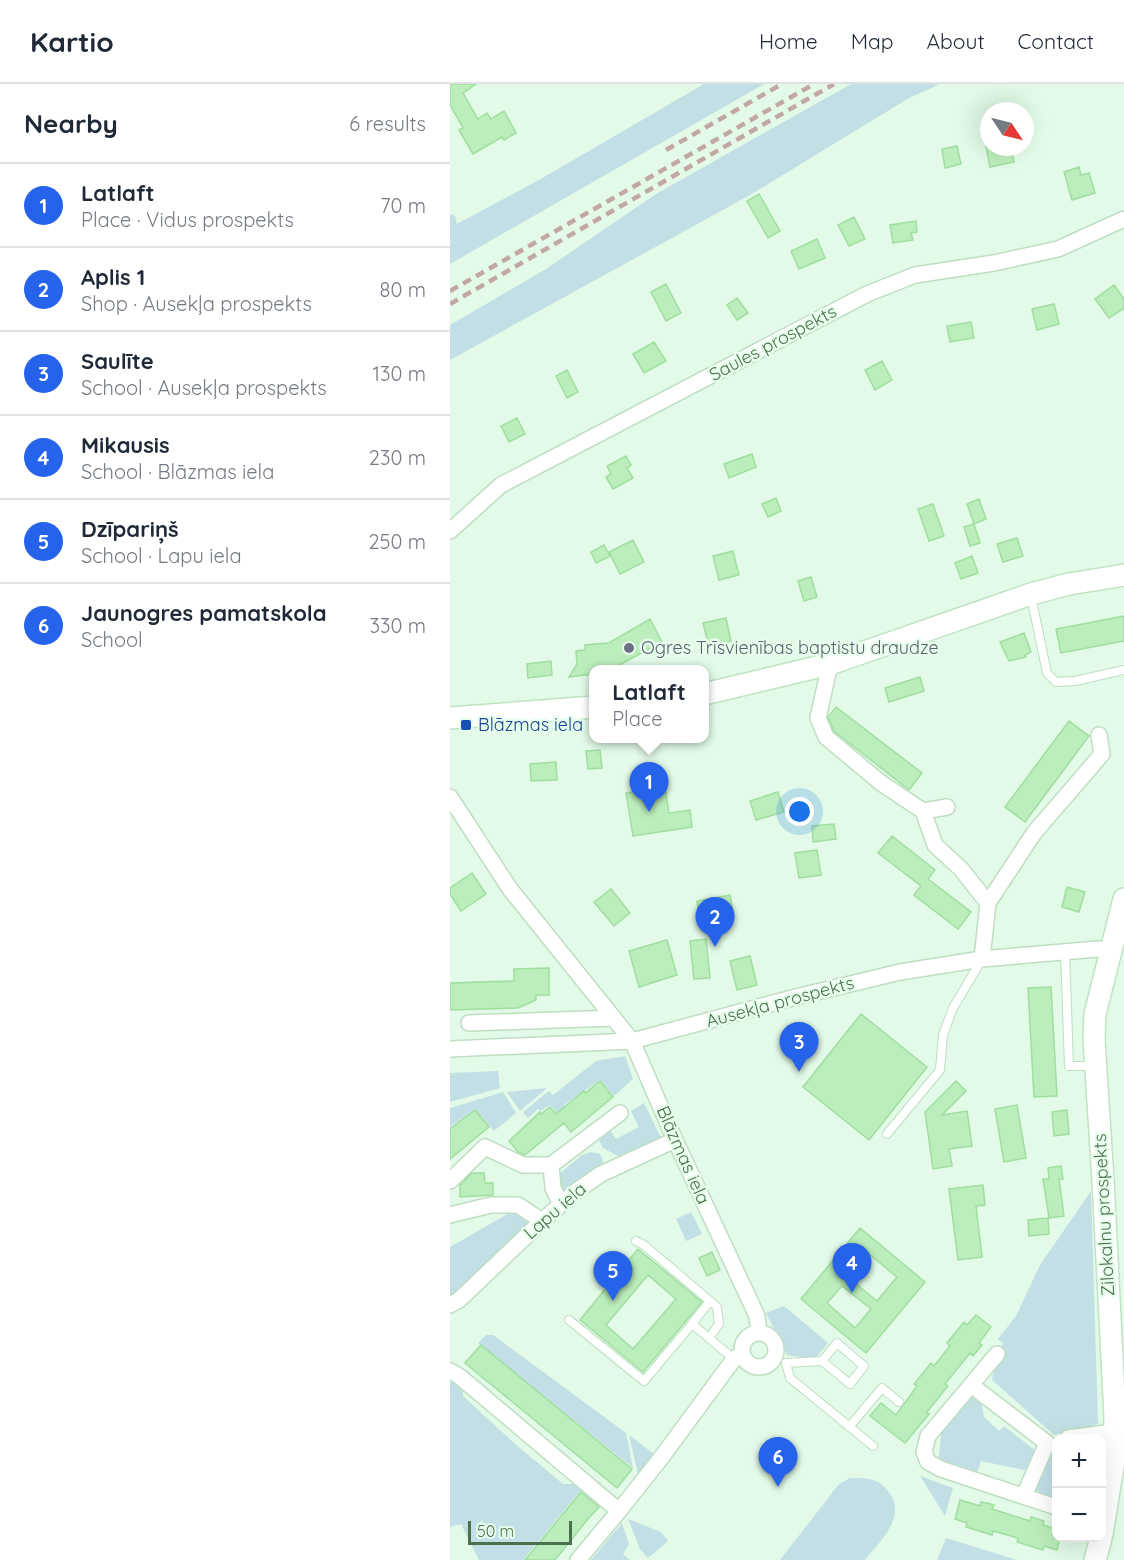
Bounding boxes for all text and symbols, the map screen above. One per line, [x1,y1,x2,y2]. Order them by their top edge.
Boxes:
text: Kartio [30,24,114,59]
text: Home [759,28,818,54]
text: Map [851,28,894,54]
text: About [927,28,985,54]
text: Contact [1018,28,1094,54]
north arrow [980,102,1034,156]
text: Nearby [24,107,118,140]
text: 6 results [349,111,426,136]
text: Latlaft [81,179,155,207]
text: 1 [40,193,47,218]
text: 70 m [380,193,426,218]
text: Place · Vidus prospekts [81,207,294,232]
text: Aplis 1 [81,263,145,291]
text: 2 [38,277,49,302]
text: 80 m [380,277,426,302]
text: Shop · Ausekļa prospekts [81,291,312,316]
street label: Saules prospekts [705,299,840,386]
text: Saulīte [81,347,154,375]
text: 3 [38,361,49,386]
text: 130 m [373,361,426,386]
text: School · Ausekļa prospekts [81,375,327,400]
text: Mikausis [81,431,170,459]
text: 4 [38,445,49,470]
text: 230 m [369,445,426,470]
text: School · Blāzmas iela [81,459,274,484]
text: Dzīpariņš [81,515,179,543]
text: 5 [38,529,49,554]
text: 250 m [368,529,426,554]
text: School · Lapu iela [81,543,242,568]
text: Jaunogres pamatskola [81,599,327,627]
text: 6 [38,613,49,638]
text: 330 m [369,613,426,638]
text: School [81,627,143,652]
place label: Ogres Trīsvienības baptistu draudze [641,636,939,659]
marker: Ogres Trīsvienības baptistu draudze [622,641,636,655]
popup [589,665,709,743]
text: Latlaft [612,678,686,706]
text: Place [612,706,663,731]
place label: Blāzmas iela [478,713,583,736]
marker: Blāzmas iela [459,718,473,732]
pin: 1 [630,762,668,812]
your location [785,797,814,826]
pin: 2 [696,898,734,947]
street label: Ausekļa prospekts [703,971,856,1032]
pin: 3 [780,1022,818,1072]
street label: Blāzmas iela [652,1102,715,1207]
street label: Zilokalnu prospekts [1088,1133,1119,1297]
street label: Lapu iela [519,1177,591,1244]
pin: 4 [832,1244,872,1293]
pin: 5 [594,1252,632,1301]
map controls [1052,1434,1106,1542]
button: + [1052,1434,1106,1488]
pin: 6 [758,1438,798,1487]
button: − [1052,1488,1106,1542]
scale bar [468,1518,572,1546]
text: 50 m [477,1521,514,1541]

